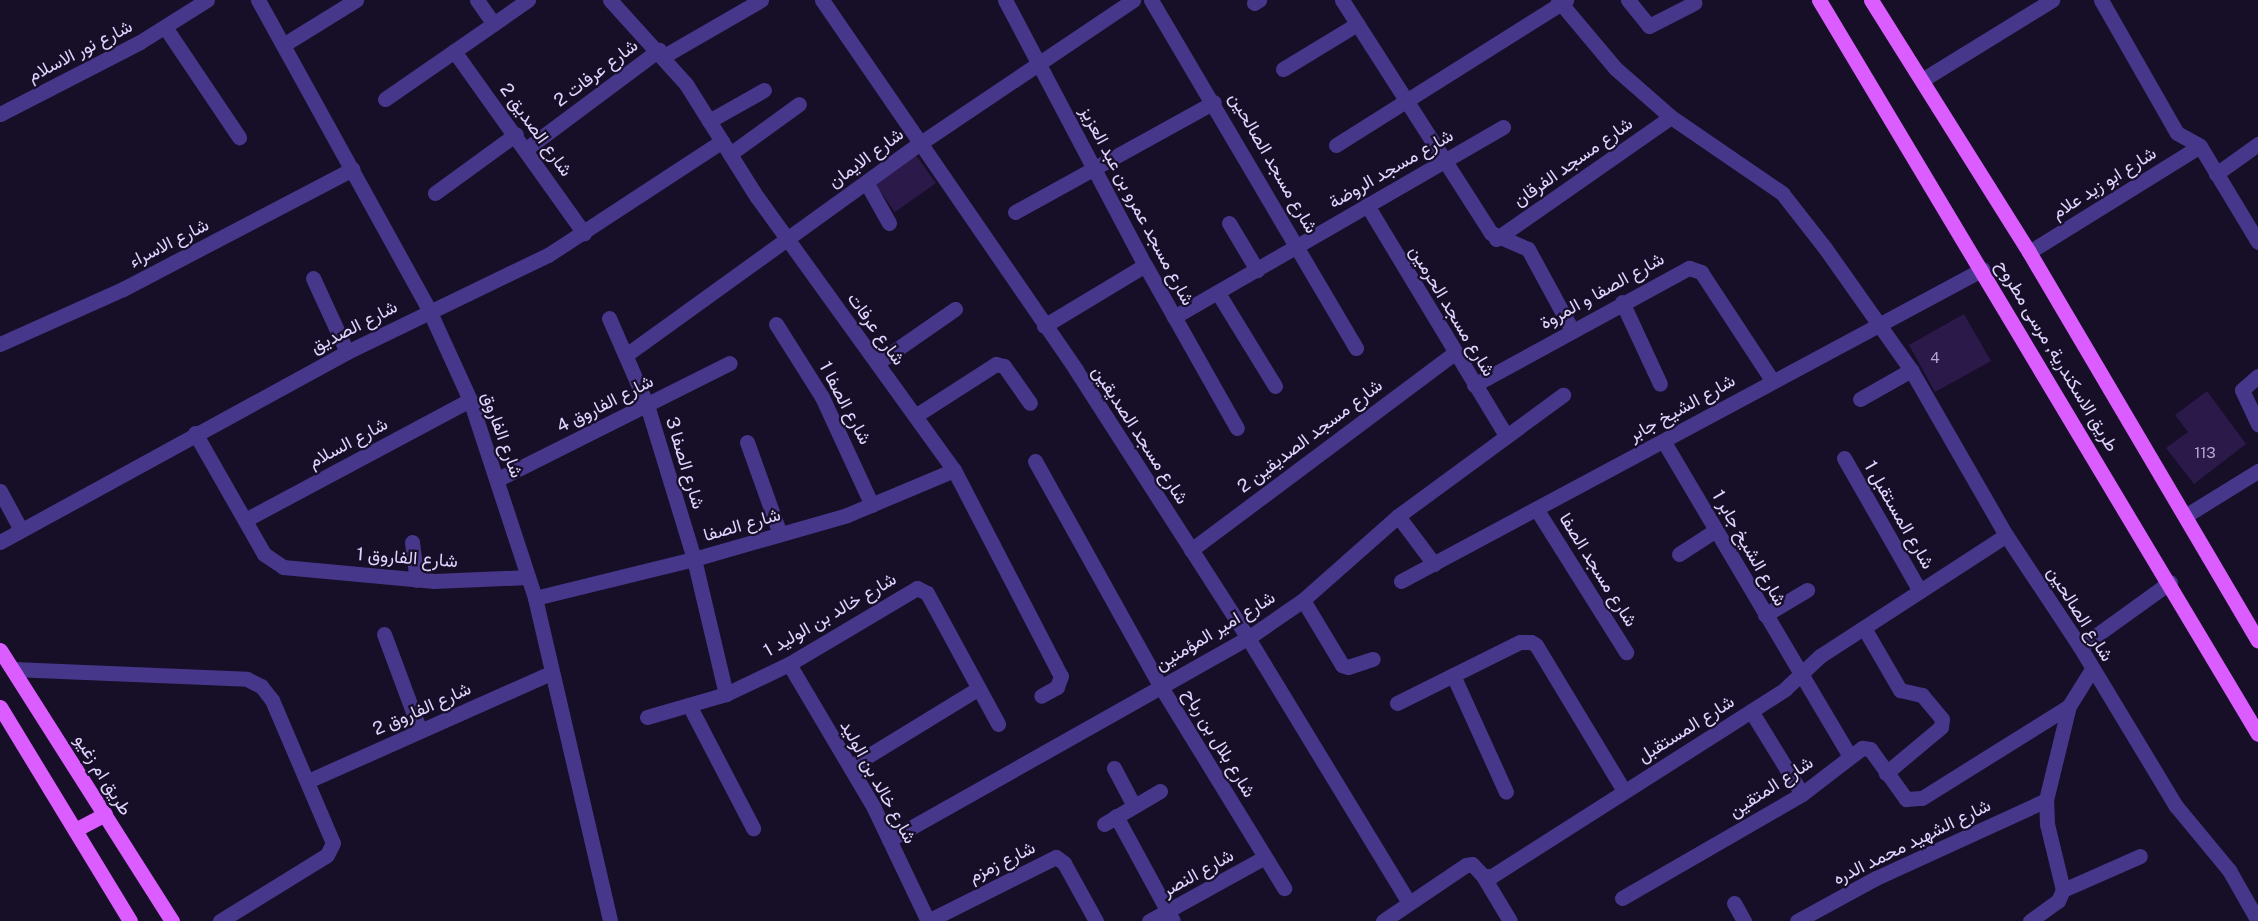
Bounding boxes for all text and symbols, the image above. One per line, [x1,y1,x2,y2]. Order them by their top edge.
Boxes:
street label: شارع نور الاسلام [24,15,136,87]
street label: شارع عرفات 2 [550,34,642,112]
street label: شارع الصديق 2 [495,79,577,181]
street label: شارع مسجد الصالحين [1224,89,1322,237]
street label: شارع مسجد عمرو بن عبد العزيز [1075,103,1199,309]
street label: شارع مسجد الفرقان [1509,113,1637,211]
street label: شارع الايمان [824,123,908,193]
street label: شارع مسجد الروضة [1325,125,1457,213]
street label: شارع ابو زيد علام [2048,142,2160,224]
street label: شارع الاسراء [126,214,212,272]
street label: شارع مسجد الحرمين [1405,242,1499,380]
street label: شارع الصفا و المروة [1536,248,1668,334]
street label: طريق الاسكندرية, مرسى مطروح [1991,256,2123,456]
street label: شارع عرفات [842,289,910,369]
street label: شارع الصديق [307,296,401,358]
house number: 4 [1930,349,1940,367]
street label: شارع الصفا 1 [814,358,876,448]
street label: شارع مسجد الصديقين [1087,362,1193,508]
street label: شارع الفاروق 4 [553,370,657,438]
street label: شارع الشيخ جابر [1625,370,1739,446]
street label: شارع مسجد الصديقين 2 [1233,374,1387,498]
street label: شارع الفاروق [476,389,528,481]
street label: شارع السلام [305,413,391,473]
street label: شارع الصفا 3 [661,415,709,511]
house number: 113 [2194,444,2216,462]
street label: شارع المستقبل 1 [1859,457,1939,573]
street label: شارع الشيخ جابر 1 [1707,486,1791,610]
street label: شارع الصفا [701,504,783,546]
street label: شارع مسجد الصفا [1554,509,1642,631]
street label: شارع الفاروق 1 [356,544,458,572]
street label: شارع الصالحين [2042,563,2118,665]
street label: شارع خالد بن الوليد 1 [760,568,900,662]
street label: شارع امير المؤمنين [1151,587,1279,675]
street label: شارع الفاروق 2 [370,678,474,740]
street label: شارع بلال بن رباح [1178,685,1260,801]
street label: شارع المستقبل [1634,691,1738,767]
street label: شارع خالد بن الوليد [835,717,921,847]
street label: طريق ام زغيو [70,731,136,819]
street label: شارع المتقين [1725,752,1817,822]
street label: شارع الشهيد محمد الدره [1830,794,1994,890]
street label: شارع زمزم [965,837,1039,887]
street label: شارع النصر [1158,845,1238,901]

